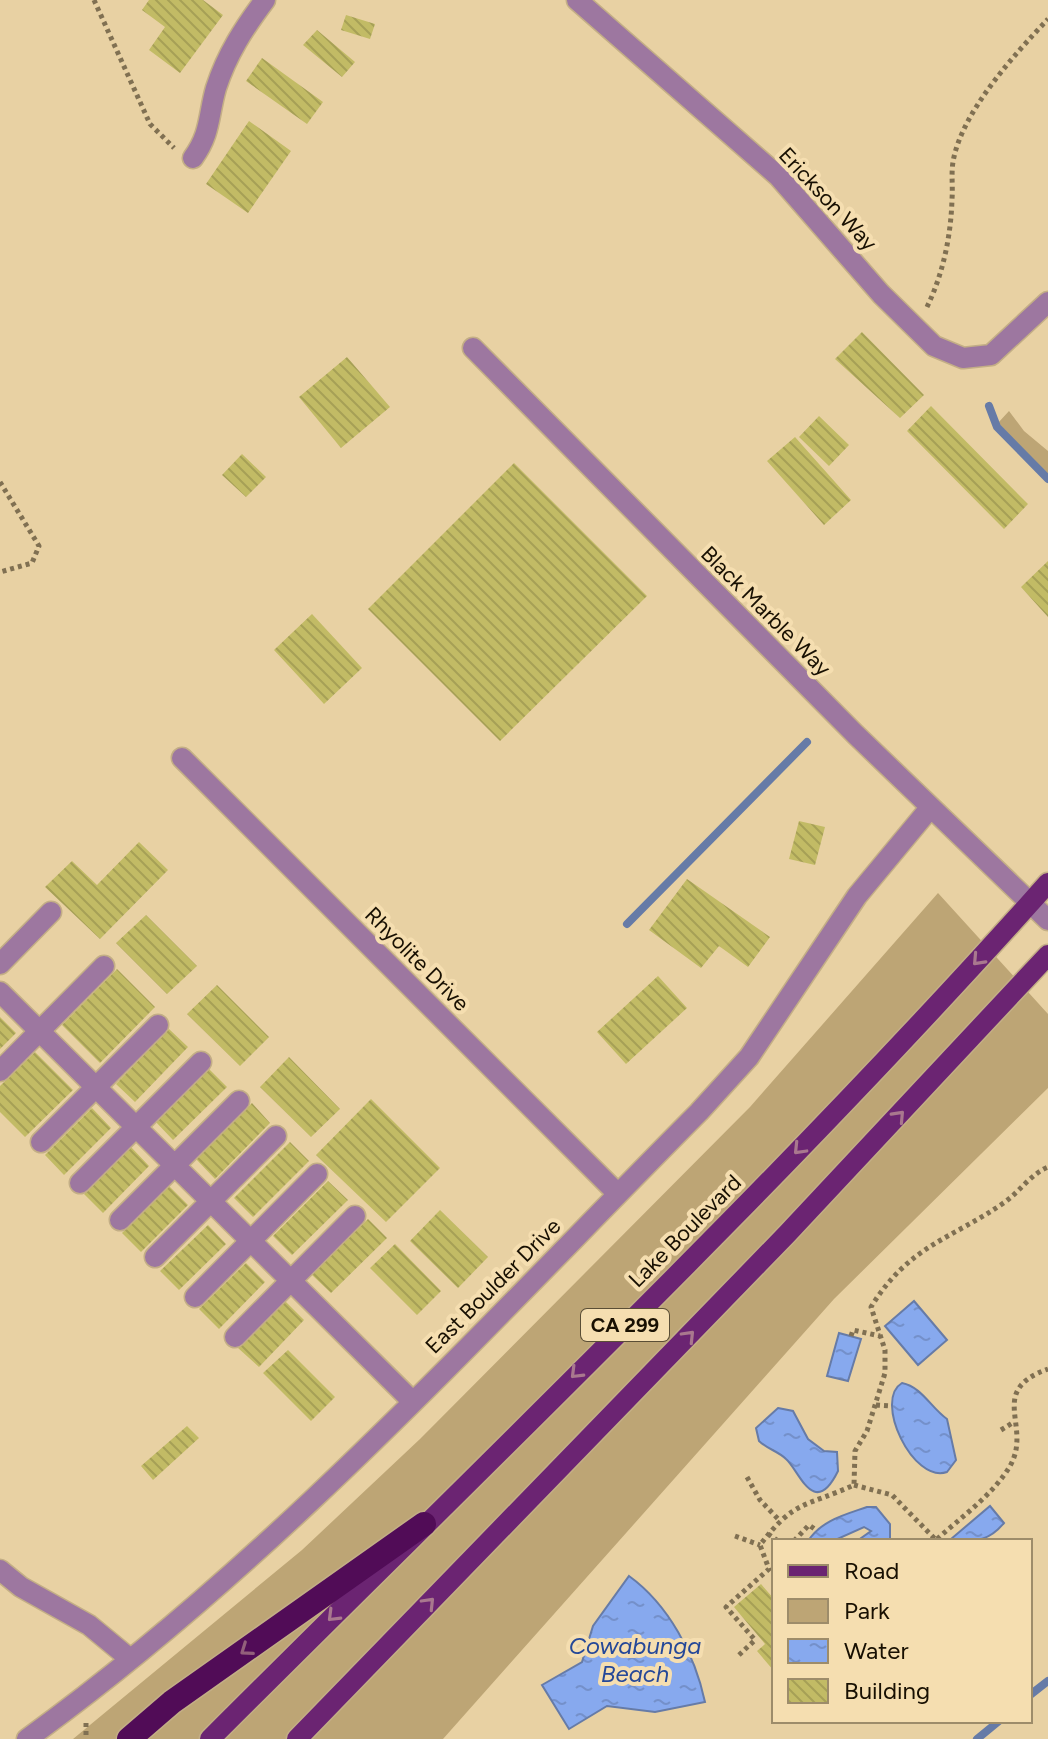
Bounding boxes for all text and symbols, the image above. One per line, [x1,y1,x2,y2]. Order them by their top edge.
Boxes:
street label: Erickson Way [773,142,883,257]
street label: Black Marble Way [695,540,837,682]
street label: Rhyolite Drive [359,901,475,1017]
one-way arrow [972,951,987,965]
one-way arrow [889,1111,903,1126]
one-way arrow [794,1140,808,1154]
street label: Lake Boulevard [623,1169,747,1293]
street label: East Boulder Drive [420,1213,566,1359]
road number: CA 299 [581,1309,669,1341]
one-way arrow [679,1331,694,1345]
one-way arrow [571,1364,585,1378]
legend [772,1539,1032,1723]
text: Road [844,1556,899,1585]
text: Park [844,1596,890,1625]
one-way arrow [420,1598,435,1612]
one-way arrow [327,1607,342,1621]
water label: Cowabunga Beach [569,1631,701,1688]
text: Water [844,1636,909,1665]
one-way arrow [241,1640,255,1655]
text: Building [844,1676,930,1705]

